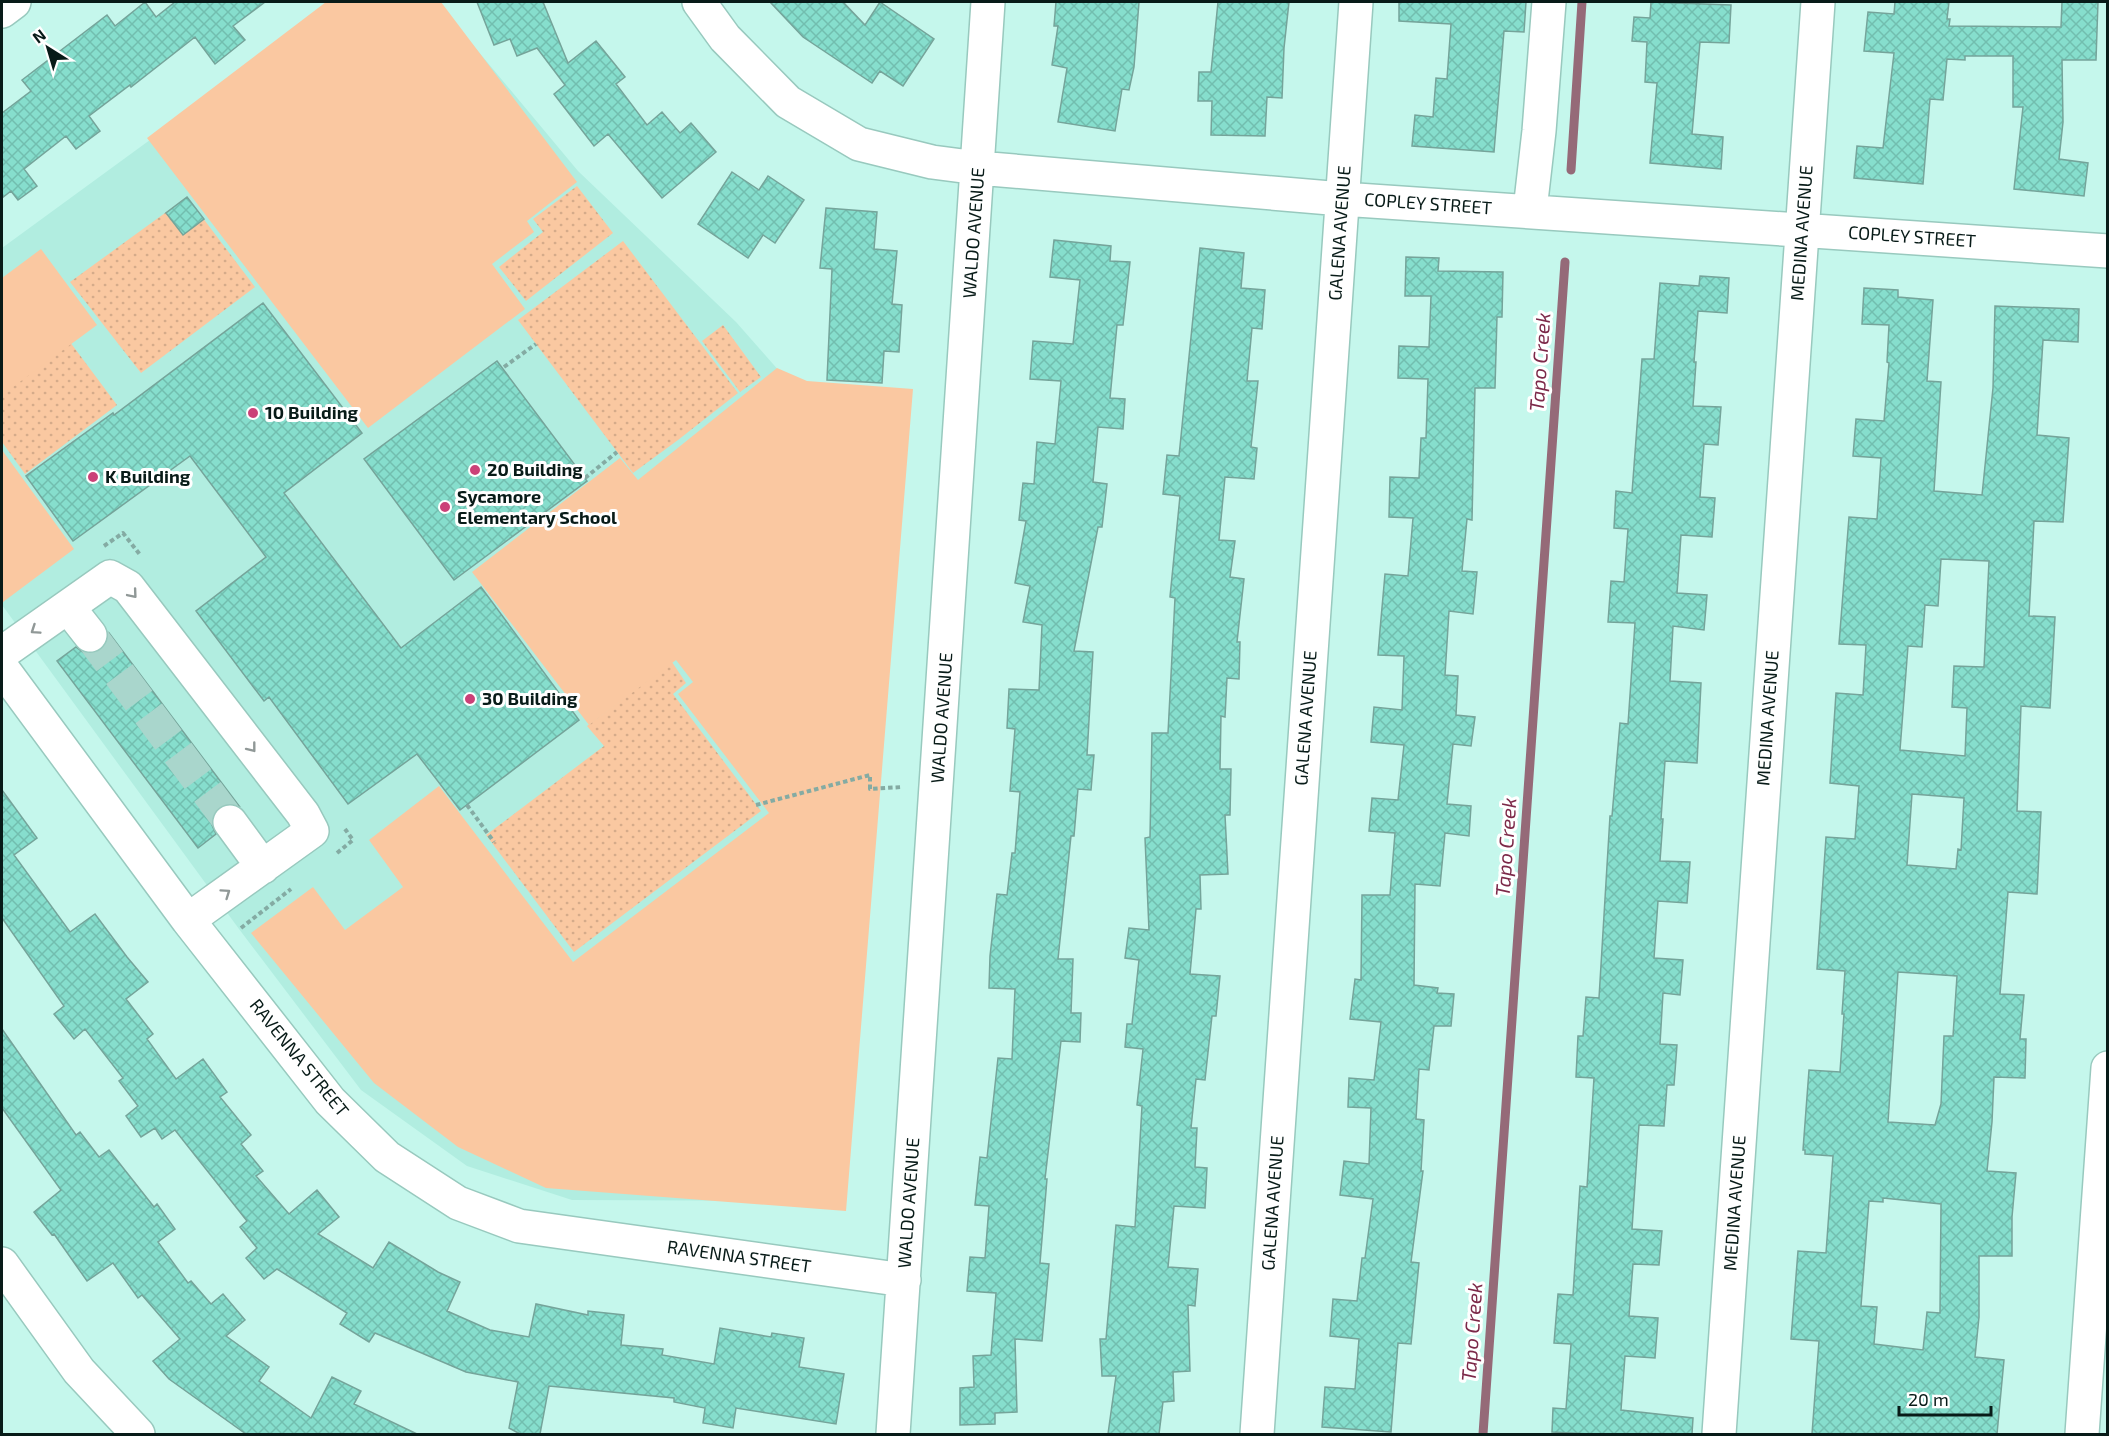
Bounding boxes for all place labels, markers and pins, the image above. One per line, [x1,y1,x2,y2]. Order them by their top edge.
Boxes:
place label: 10 Building [265,401,359,423]
marker: 10 Building [246,406,260,420]
place label: 20 Building [487,458,583,480]
marker: 20 Building [468,463,482,477]
place label: K Building [105,465,191,487]
marker: K Building [86,470,100,484]
place label: Sycamore Elementary School [457,485,617,528]
marker: Sycamore Elementary School [438,500,452,514]
place label: 30 Building [482,687,578,709]
marker: 30 Building [463,692,477,706]

